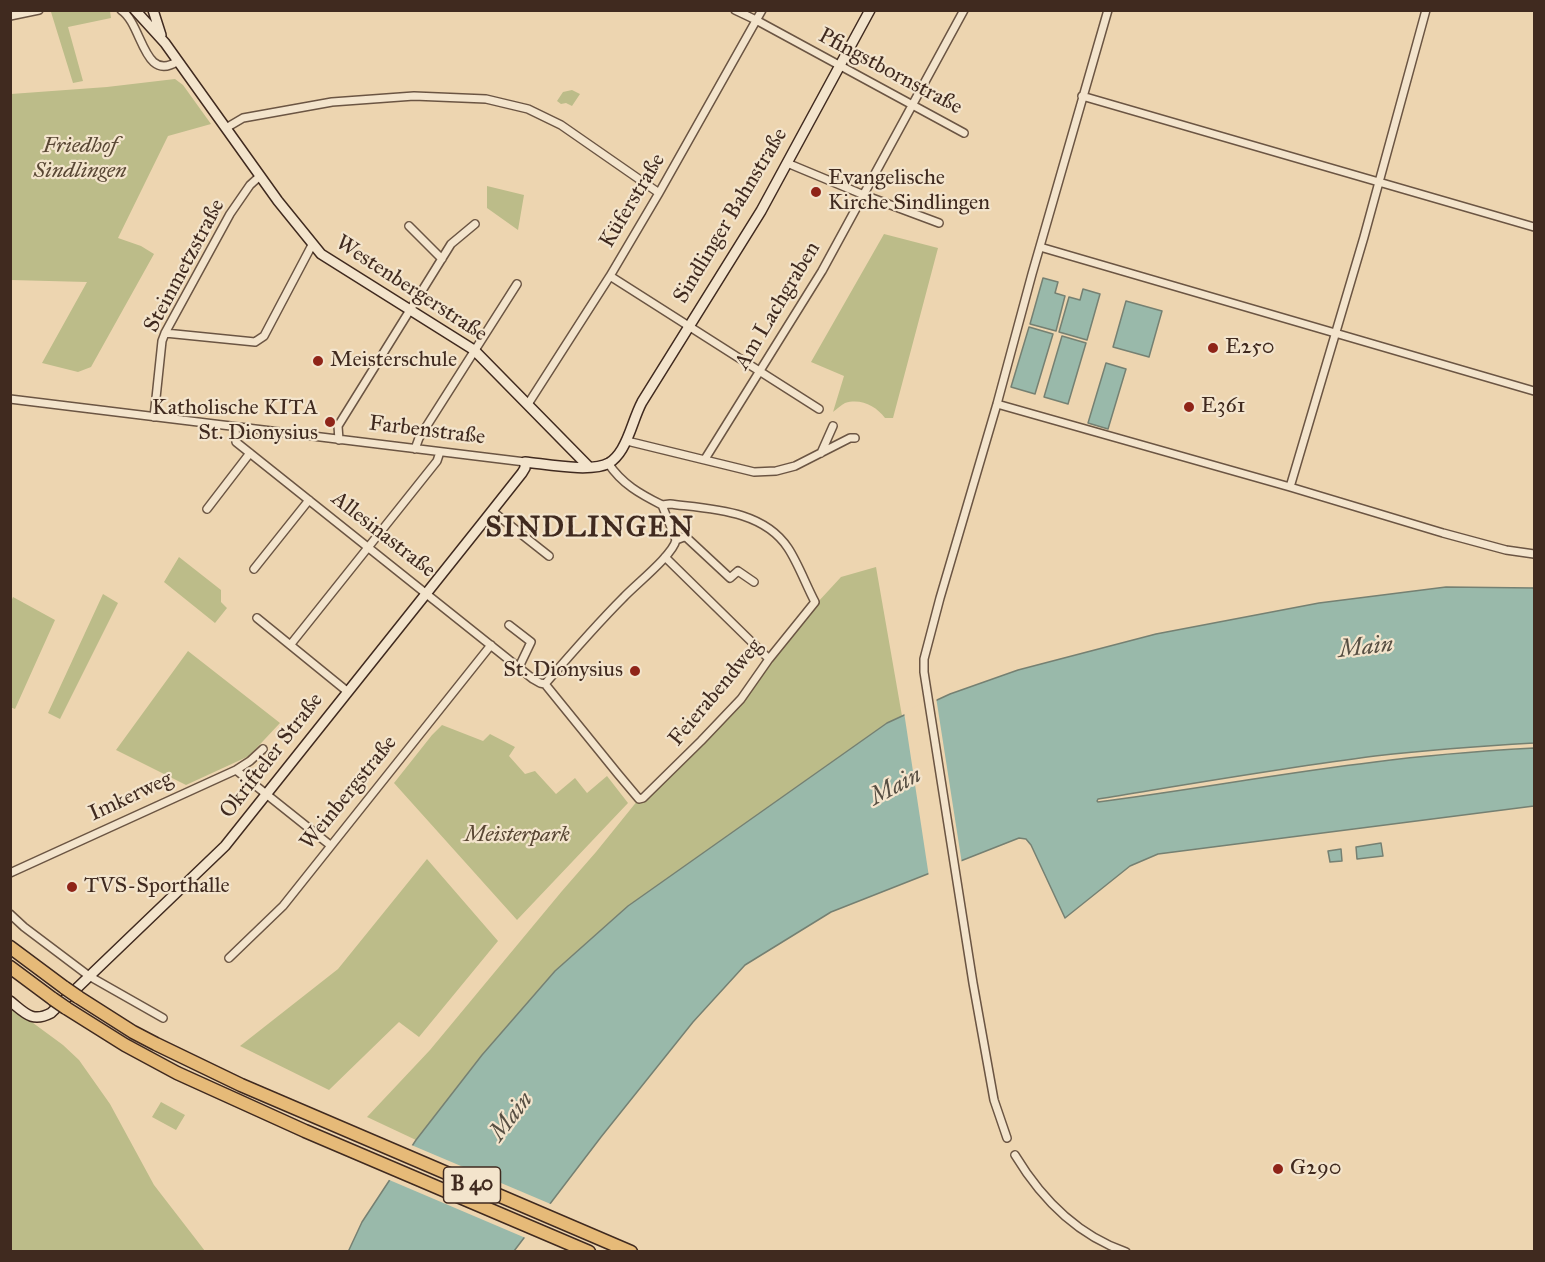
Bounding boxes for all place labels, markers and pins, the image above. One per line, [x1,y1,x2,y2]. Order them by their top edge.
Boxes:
place label: Evangelische Kirche Sindlingen [828,166,990,218]
marker: Evangelische Kirche Sindlingen [809,185,823,199]
place label: E250 [1225,335,1274,361]
marker: E250 [1206,341,1220,355]
place label: Meisterschule [330,348,457,374]
marker: Meisterschule [311,354,325,368]
place label: E361 [1201,394,1245,420]
place label: Katholische KITA St. Dionysius [152,396,318,448]
marker: E361 [1182,400,1196,414]
marker: Katholische KITA St. Dionysius [323,415,337,429]
place label: St. Dionysius [503,658,623,684]
marker: St. Dionysius [628,664,642,678]
place label: TVS-Sporthalle [84,874,230,900]
marker: TVS-Sporthalle [65,880,79,894]
place label: G290 [1290,1156,1342,1182]
marker: G290 [1271,1162,1285,1176]

